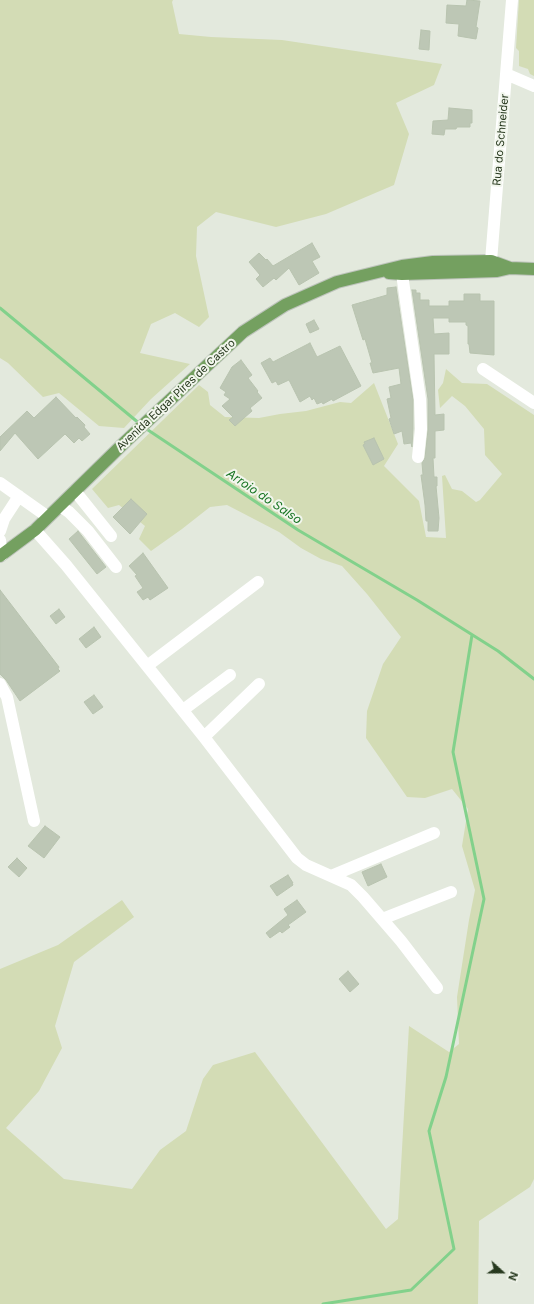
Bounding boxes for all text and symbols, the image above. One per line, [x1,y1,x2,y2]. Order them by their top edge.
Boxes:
street label: Rua do Schneider [490,94,512,186]
street label: Avenida Edgar Pires de Castro [114,337,238,453]
water label: Arroio do Salso [224,467,304,527]
north arrow [482,1252,522,1292]
text: N [505,1270,521,1283]

